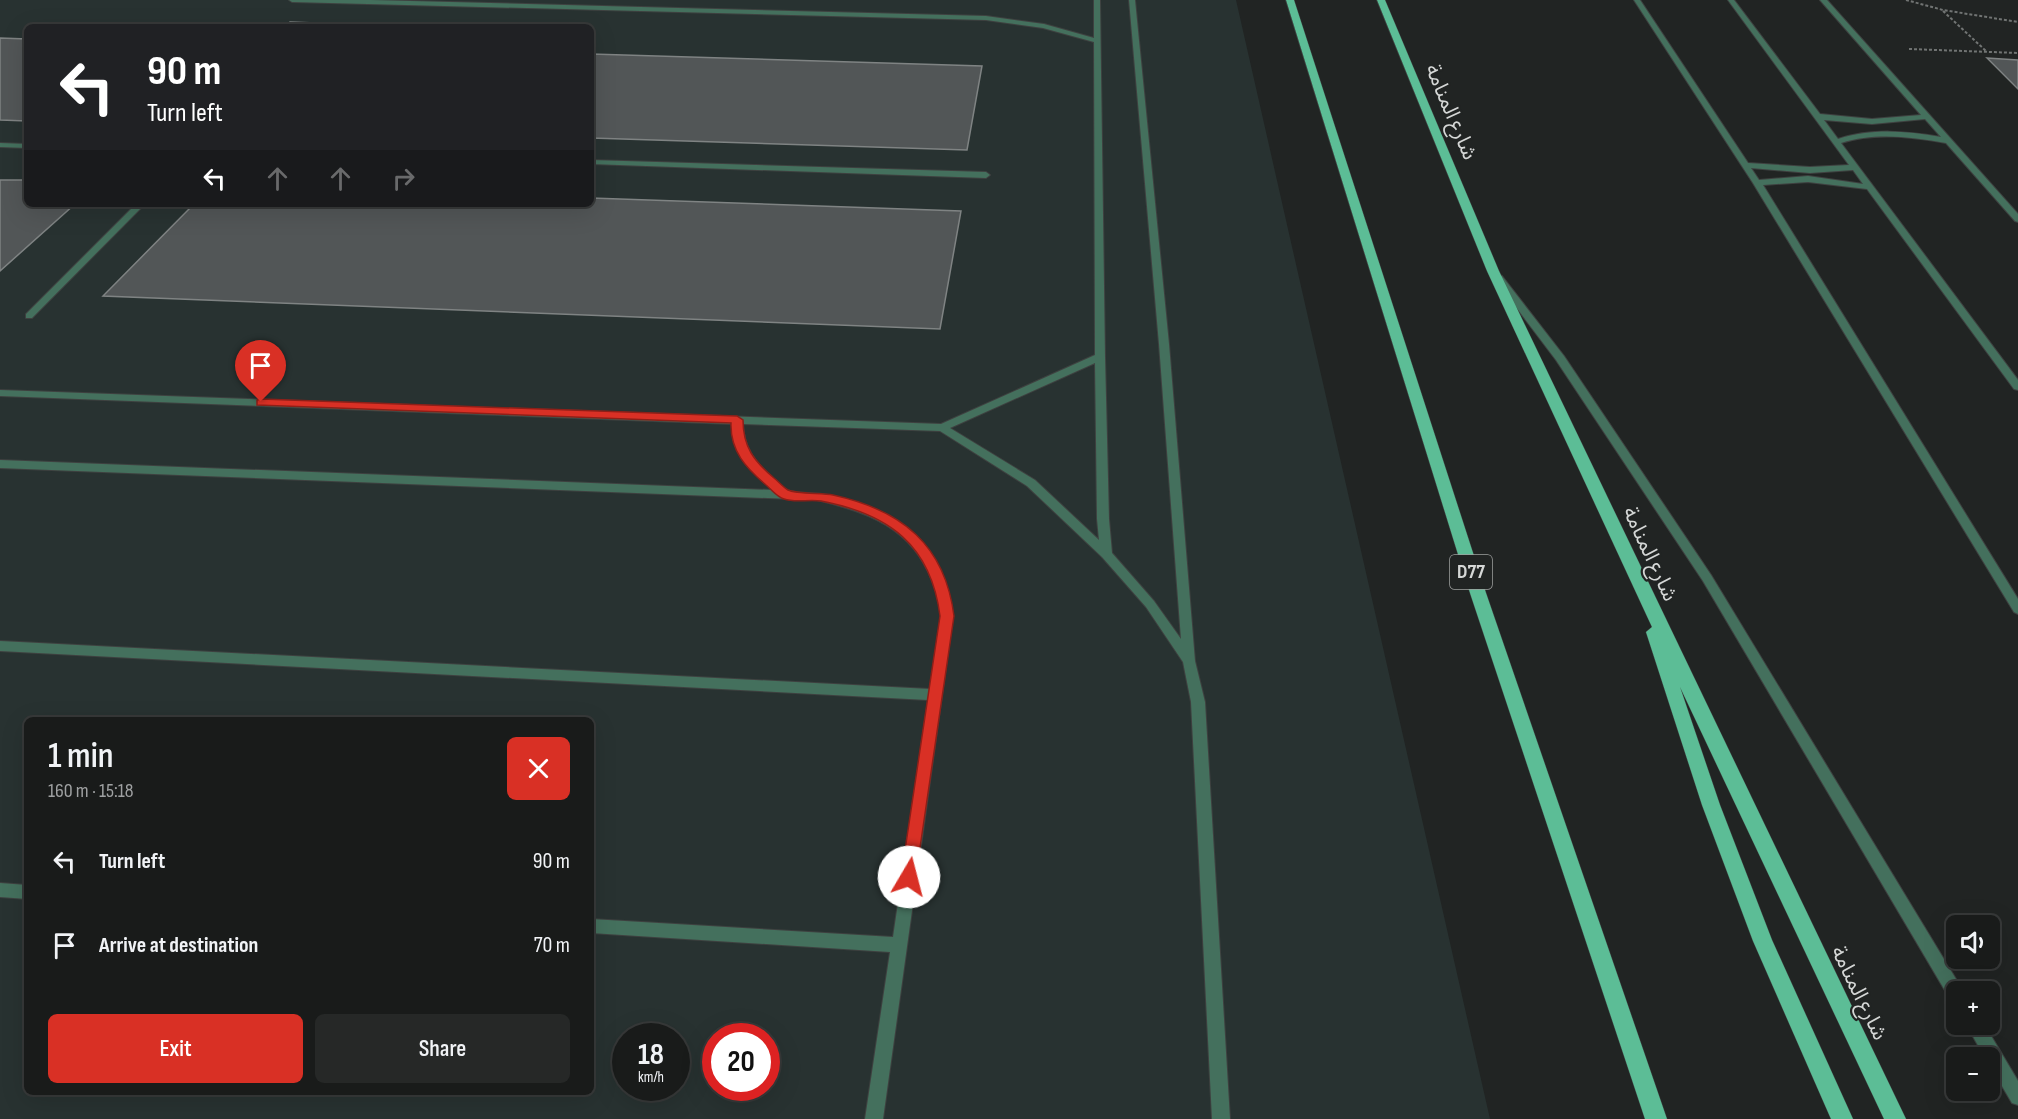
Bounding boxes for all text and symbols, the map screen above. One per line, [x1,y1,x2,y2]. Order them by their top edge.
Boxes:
text: 90 m [147,46,221,97]
icon: left [48,48,126,126]
street label: شارع المنامة [1418,60,1482,164]
text: Turn left [147,97,223,129]
icon: left [198,162,231,195]
icon: ahead [261,162,294,195]
icon: ahead [324,162,357,195]
icon: right [387,162,420,195]
pin [235,340,286,402]
icon: arrive [244,349,277,382]
street label: شارع المنامة [1615,503,1683,606]
road number: D77 [1450,555,1492,589]
text: 1 min [48,735,113,778]
button: close [507,737,570,800]
text: 160 m · 15:18 [48,779,134,803]
icon: left [48,845,81,878]
position arrow [877,845,941,909]
text: Turn left [99,848,165,875]
text: 90 m [533,848,570,875]
map controls [1946,915,2000,1101]
button: sound [1946,915,2000,969]
icon: arrive [48,929,81,962]
text: Arrive at destination [99,932,258,959]
text: 70 m [534,932,570,959]
street label: شارع المنامة [1824,942,1892,1045]
button: + [1946,981,2000,1035]
button: Exit [48,1014,303,1083]
button: Share [315,1014,570,1083]
speed limit sign: 20 [702,1023,780,1101]
text: 18 [638,1037,664,1073]
button: − [1946,1047,2000,1101]
text: km/h [638,1068,664,1087]

